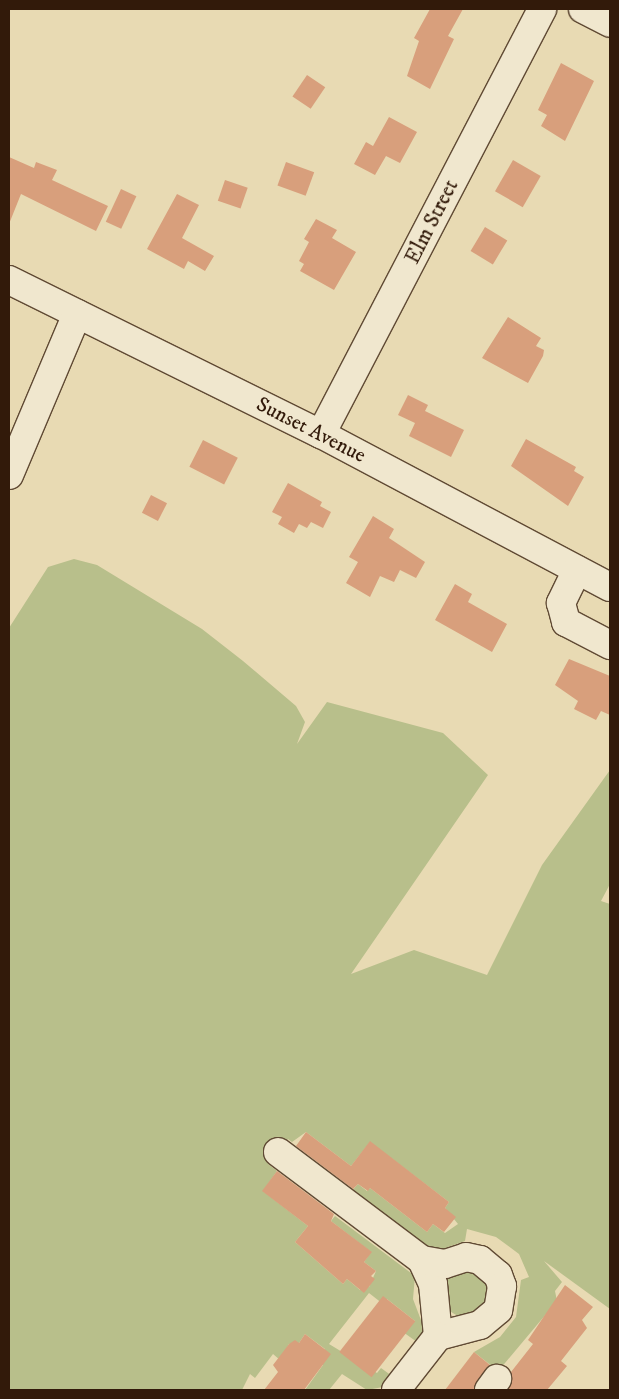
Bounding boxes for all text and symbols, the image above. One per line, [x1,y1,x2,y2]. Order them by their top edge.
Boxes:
street label: Elm Street [400,176,464,268]
street label: Sunset Avenue [252,392,370,468]

